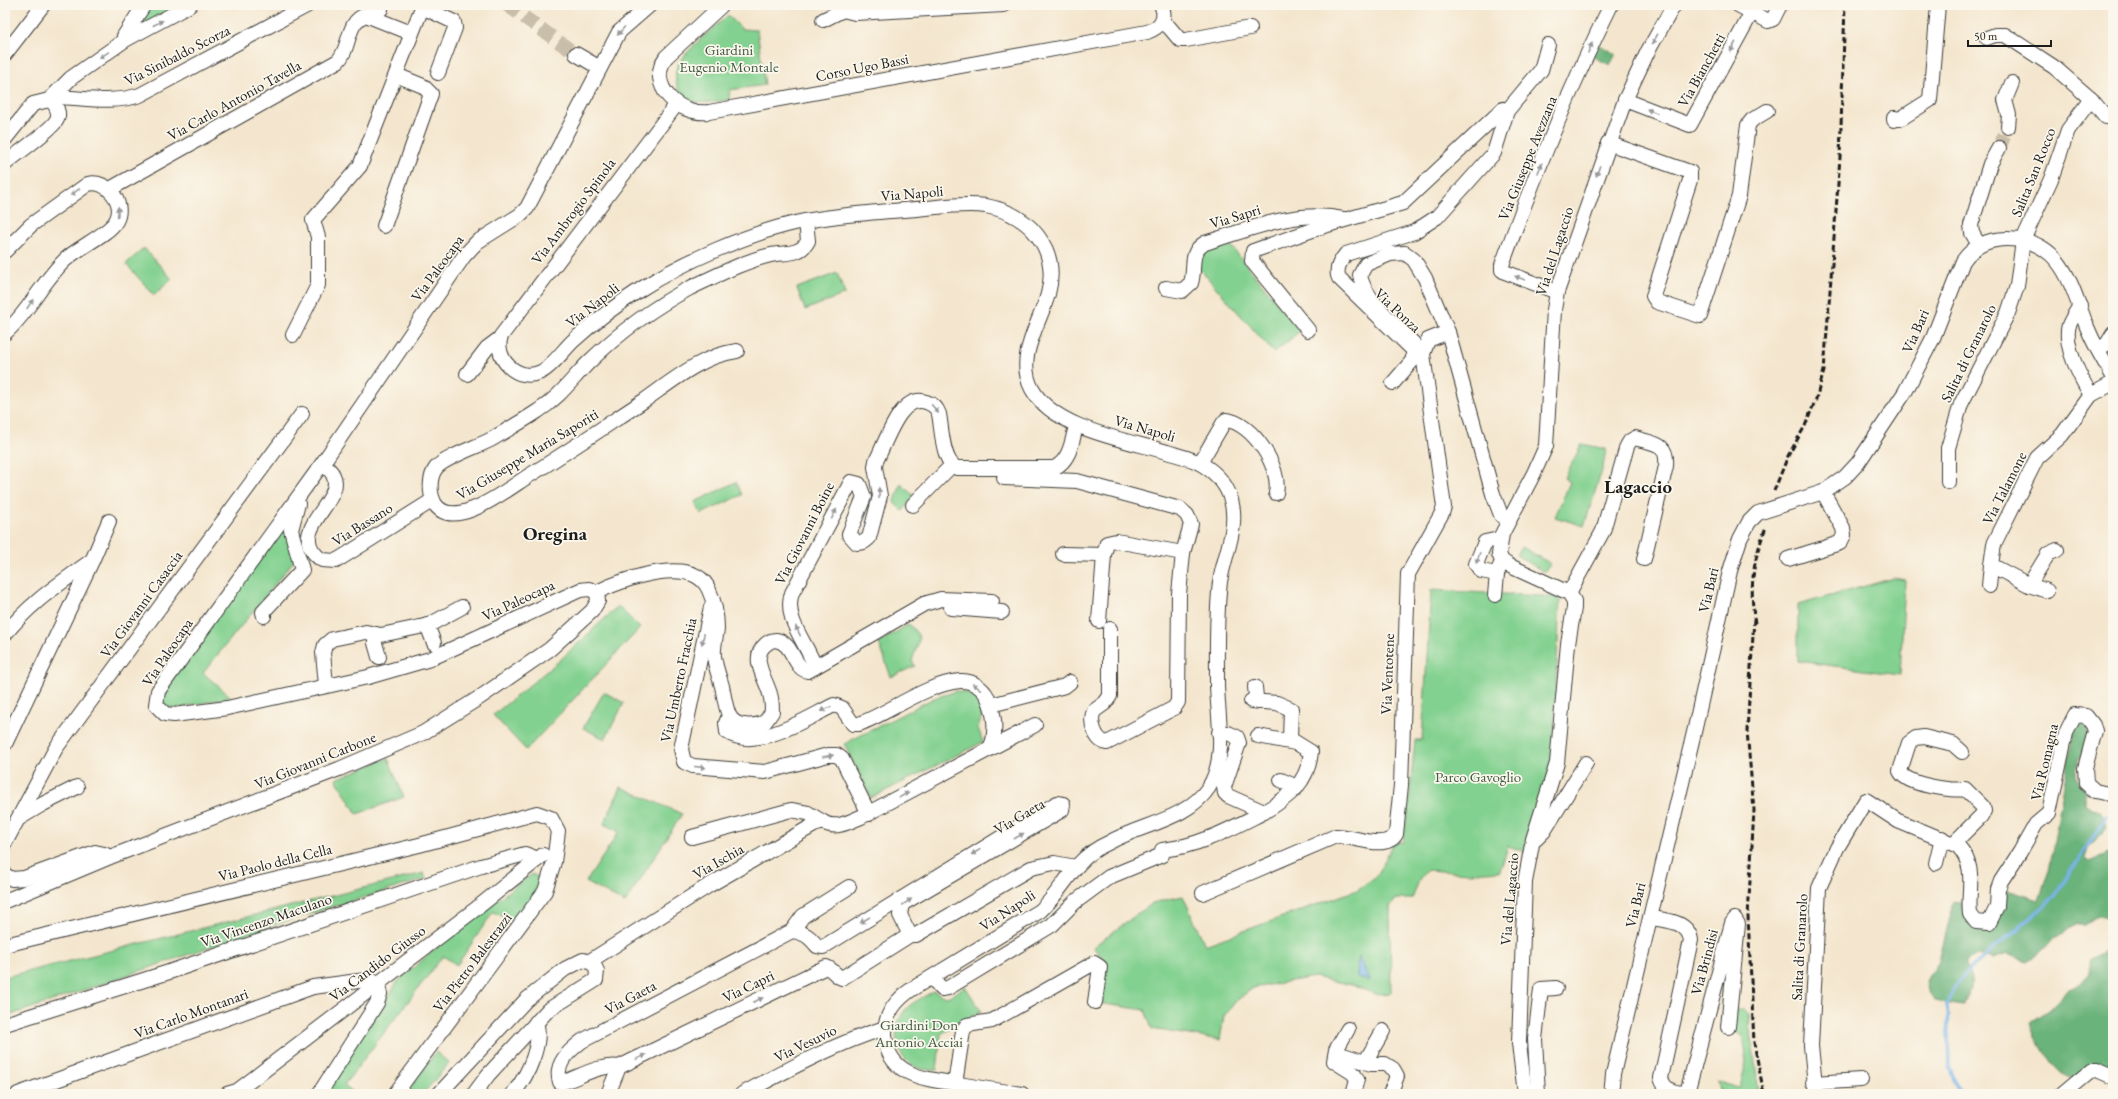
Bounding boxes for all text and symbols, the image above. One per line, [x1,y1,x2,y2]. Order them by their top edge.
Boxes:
one-way arrow [152,19,164,26]
street label: Via Sinibaldo Scorza [121,20,233,90]
scale bar [1968,22,2051,48]
one-way arrow [617,26,626,36]
text: 50 m [1974,28,1998,44]
street label: Via Bianchetti [1673,29,1729,110]
one-way arrow [1652,33,1658,45]
park label: Giardini Eugenio Montale [679,40,779,76]
one-way arrow [1588,41,1594,53]
one-way arrow [1730,41,1736,52]
street label: Corso Ugo Bassi [814,49,911,85]
one-way arrow [99,51,110,59]
street label: Via Carlo Antonio Tavella [164,55,304,145]
street label: Via Giuseppe Avezzana [1493,93,1561,223]
one-way arrow [1646,107,1658,113]
street label: Salita San Rocco [2006,124,2060,220]
street label: Via Ambrogio Spinola [527,154,619,268]
one-way arrow [1538,161,1544,173]
one-way arrow [1595,166,1601,178]
street label: Via Napoli [880,181,944,205]
one-way arrow [69,188,80,197]
street label: Via Sapri [1207,199,1263,233]
street label: Via del Lagaccio [1531,204,1577,298]
one-way arrow [114,206,121,218]
street label: Via Paleocapa [406,231,468,305]
one-way arrow [1514,275,1526,281]
street label: Via Napoli [561,278,623,332]
street label: Via Ponza [1371,284,1425,336]
one-way arrow [26,299,34,309]
street label: Salita di Granarolo [1936,301,2000,405]
street label: Via Bari [1897,306,1933,356]
street label: Via Giuseppe Maria Saporiti [453,404,602,504]
one-way arrow [931,404,940,414]
street label: Via Napoli [1112,410,1178,446]
street label: Via Talamone [1978,448,2031,528]
district label: Lagaccio [1604,474,1672,499]
street label: Via Giovanni Boine [770,478,838,588]
one-way arrow [876,487,882,500]
street label: Via Bassano [328,498,396,550]
one-way arrow [831,508,837,519]
district label: Oregina [523,521,588,546]
street label: Via Giovanni Casaccia [96,547,186,661]
one-way arrow [1475,552,1481,564]
street label: Via Bari [1694,565,1722,615]
street label: Via Paleocapa [479,575,557,625]
street label: Via Paleocapa [137,614,197,690]
street label: Via Umberto Fracchia [656,616,700,744]
one-way arrow [795,626,801,637]
one-way arrow [700,633,706,645]
street label: Via Ventotene [1376,633,1398,715]
one-way arrow [971,683,983,690]
one-way arrow [820,706,832,712]
street label: Via Romagna [2026,722,2062,802]
street label: Via Giovanni Carbone [251,727,379,793]
one-way arrow [822,753,834,759]
one-way arrow [694,764,707,770]
park label: Parco Gavoglio [1435,767,1521,786]
one-way arrow [898,792,910,799]
street label: Via Gaeta [990,793,1048,839]
one-way arrow [1013,832,1025,839]
street label: Via Paolo della Cella [216,839,334,885]
street label: Via Ischia [689,839,747,883]
one-way arrow [970,849,982,856]
street label: Via del Lagaccio [1495,852,1523,946]
street label: Via Bari [1621,880,1649,930]
street label: Via Napoli [976,885,1039,935]
street label: Via Vincenzo Maculano [198,889,334,951]
street label: Salita di Granarolo [1787,893,1811,1001]
one-way arrow [902,898,912,906]
street label: Via Pietro Balestrazzi [428,908,516,1016]
one-way arrow [860,916,870,924]
street label: Via Candido Giusso [325,921,429,1005]
street label: Via Brindisi [1686,927,1722,997]
street label: Via Capri [719,965,777,1007]
street label: Via Gaeta [601,975,659,1019]
street label: Via Carlo Montanari [131,983,251,1042]
one-way arrow [752,997,763,1003]
park label: Giardini Don Antonio Acciai [874,1015,963,1051]
street label: Via Vesuvio [771,1020,839,1066]
one-way arrow [635,1054,646,1060]

